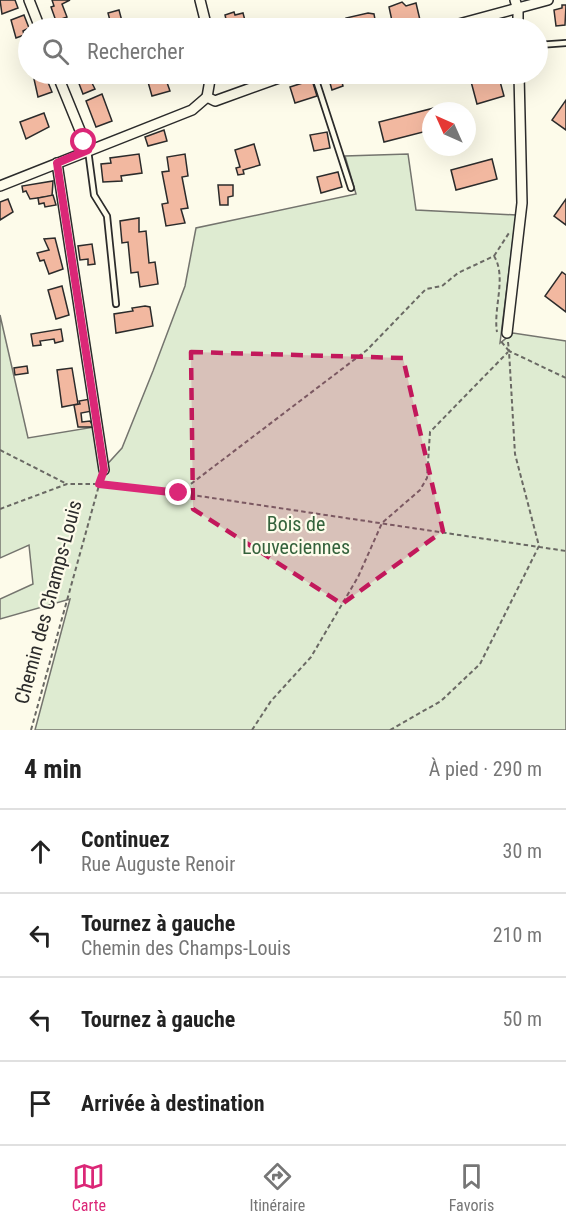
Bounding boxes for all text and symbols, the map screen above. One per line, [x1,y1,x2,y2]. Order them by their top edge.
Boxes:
search box [18,18,548,84]
icon: search [39,35,72,68]
text: Rechercher [87,39,184,64]
north arrow [422,102,476,156]
route start [70,128,96,154]
route end [165,479,191,505]
street label: Chemin des Champs-Louis [9,498,87,706]
park label: Bois de Louveciennes [242,512,350,559]
text: 4 min [24,754,82,784]
text: À pied · 290 m [429,757,542,781]
text: Continuez [81,827,170,852]
icon: ahead [24,835,57,868]
text: 30 m [503,839,542,863]
text: Rue Auguste Renoir [81,852,235,876]
text: Tournez à gauche [81,911,235,936]
icon: left [24,919,57,952]
text: 210 m [493,923,542,947]
text: Chemin des Champs-Louis [81,936,291,960]
icon: left [24,1003,57,1036]
text: Tournez à gauche [81,1007,235,1032]
text: 50 m [503,1007,542,1031]
icon: arrive [24,1087,57,1120]
text: Arrivée à destination [81,1091,265,1116]
tab: Carte [72,1160,106,1215]
tab: Itinéraire [249,1160,305,1215]
tab: Favoris [449,1160,494,1215]

